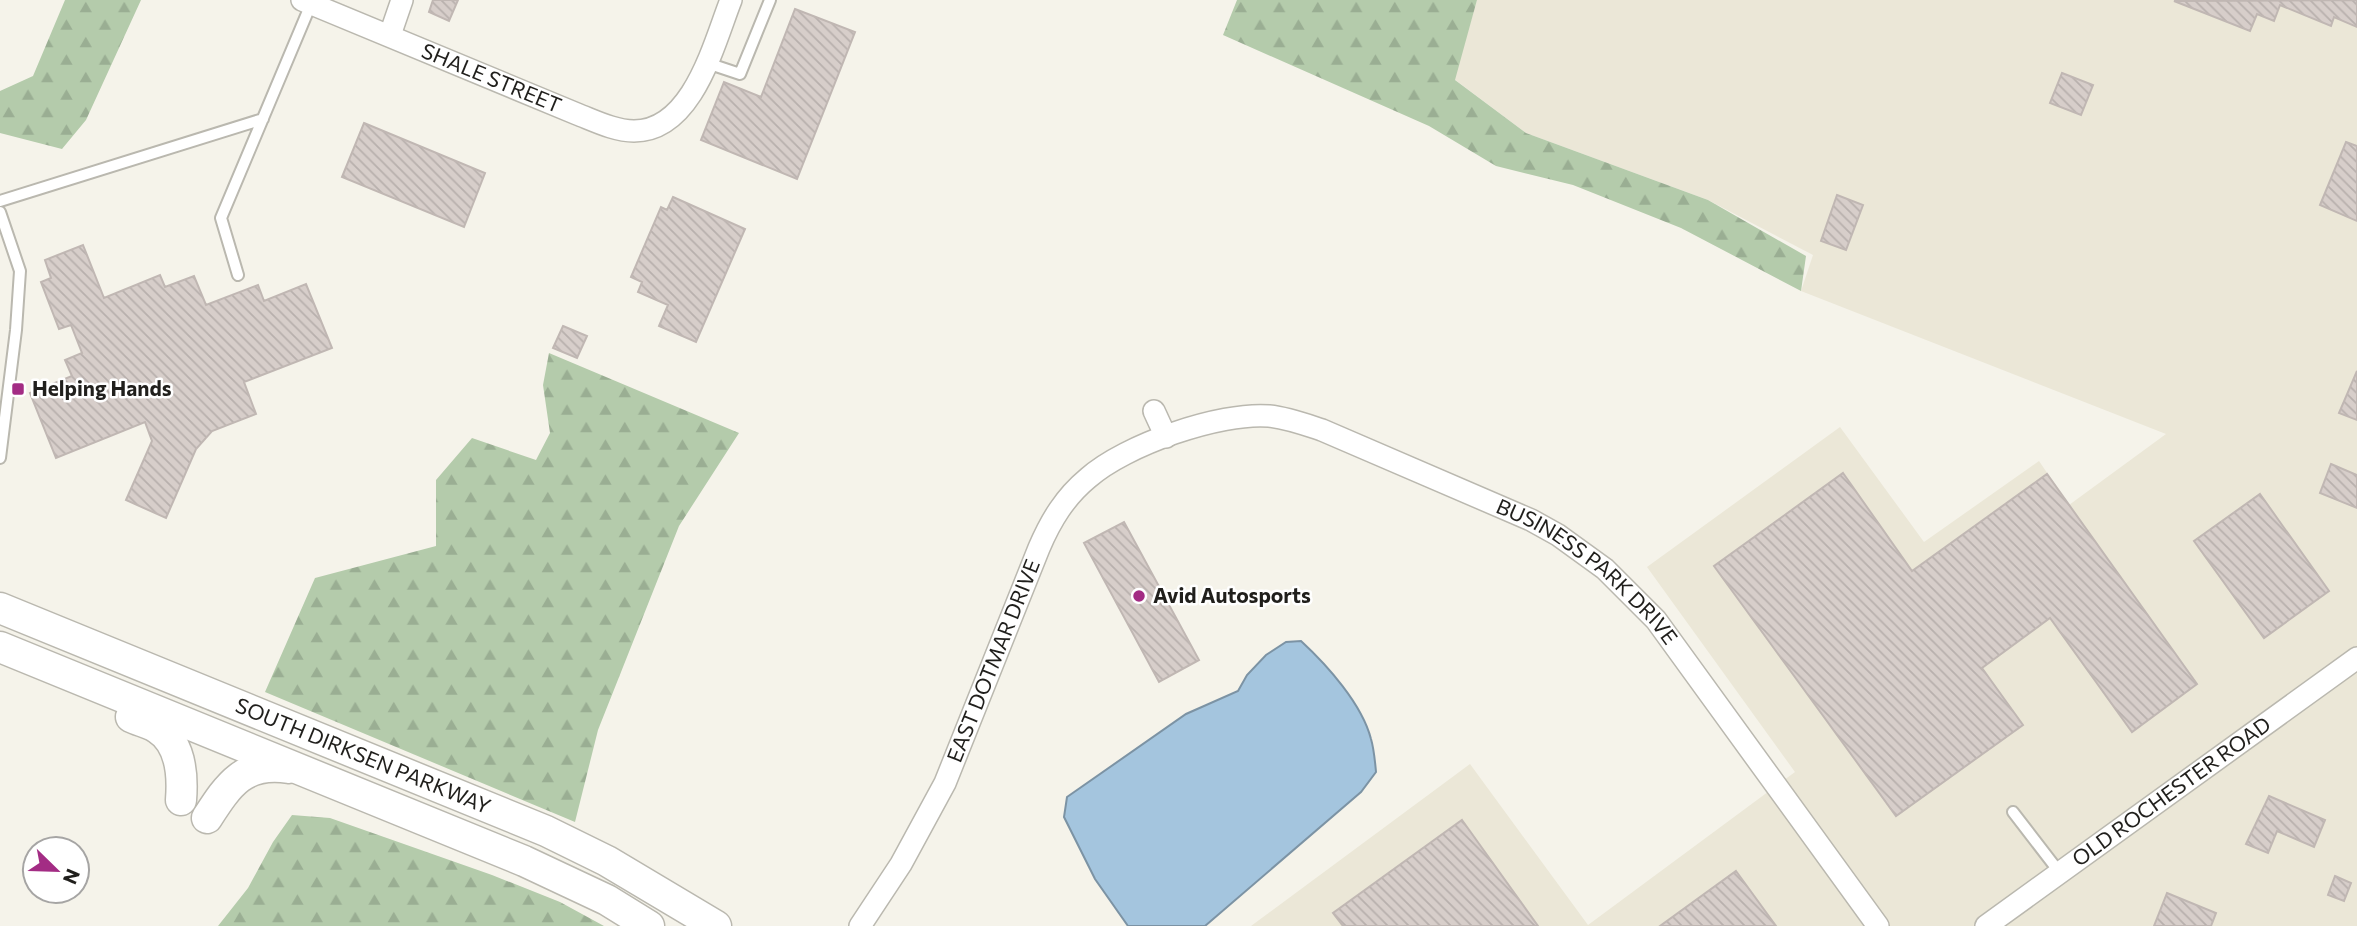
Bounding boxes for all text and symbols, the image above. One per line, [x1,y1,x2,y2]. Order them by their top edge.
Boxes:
street label: SHALE STREET [418,37,566,117]
place label: Helping Hands [32,375,172,400]
marker: Helping Hands [10,381,26,397]
street label: BUSINESS PARK DRIVE [1493,493,1684,649]
street label: EAST DOTMAR DRIVE [941,555,1044,765]
place label: Avid Autosports [1153,582,1311,607]
marker: Avid Autosports [1131,588,1147,604]
street label: SOUTH DIRKSEN PARKWAY [232,692,495,818]
street label: OLD ROCHESTER ROAD [2067,711,2275,871]
north arrow [21,835,91,905]
text: N [59,866,85,888]

